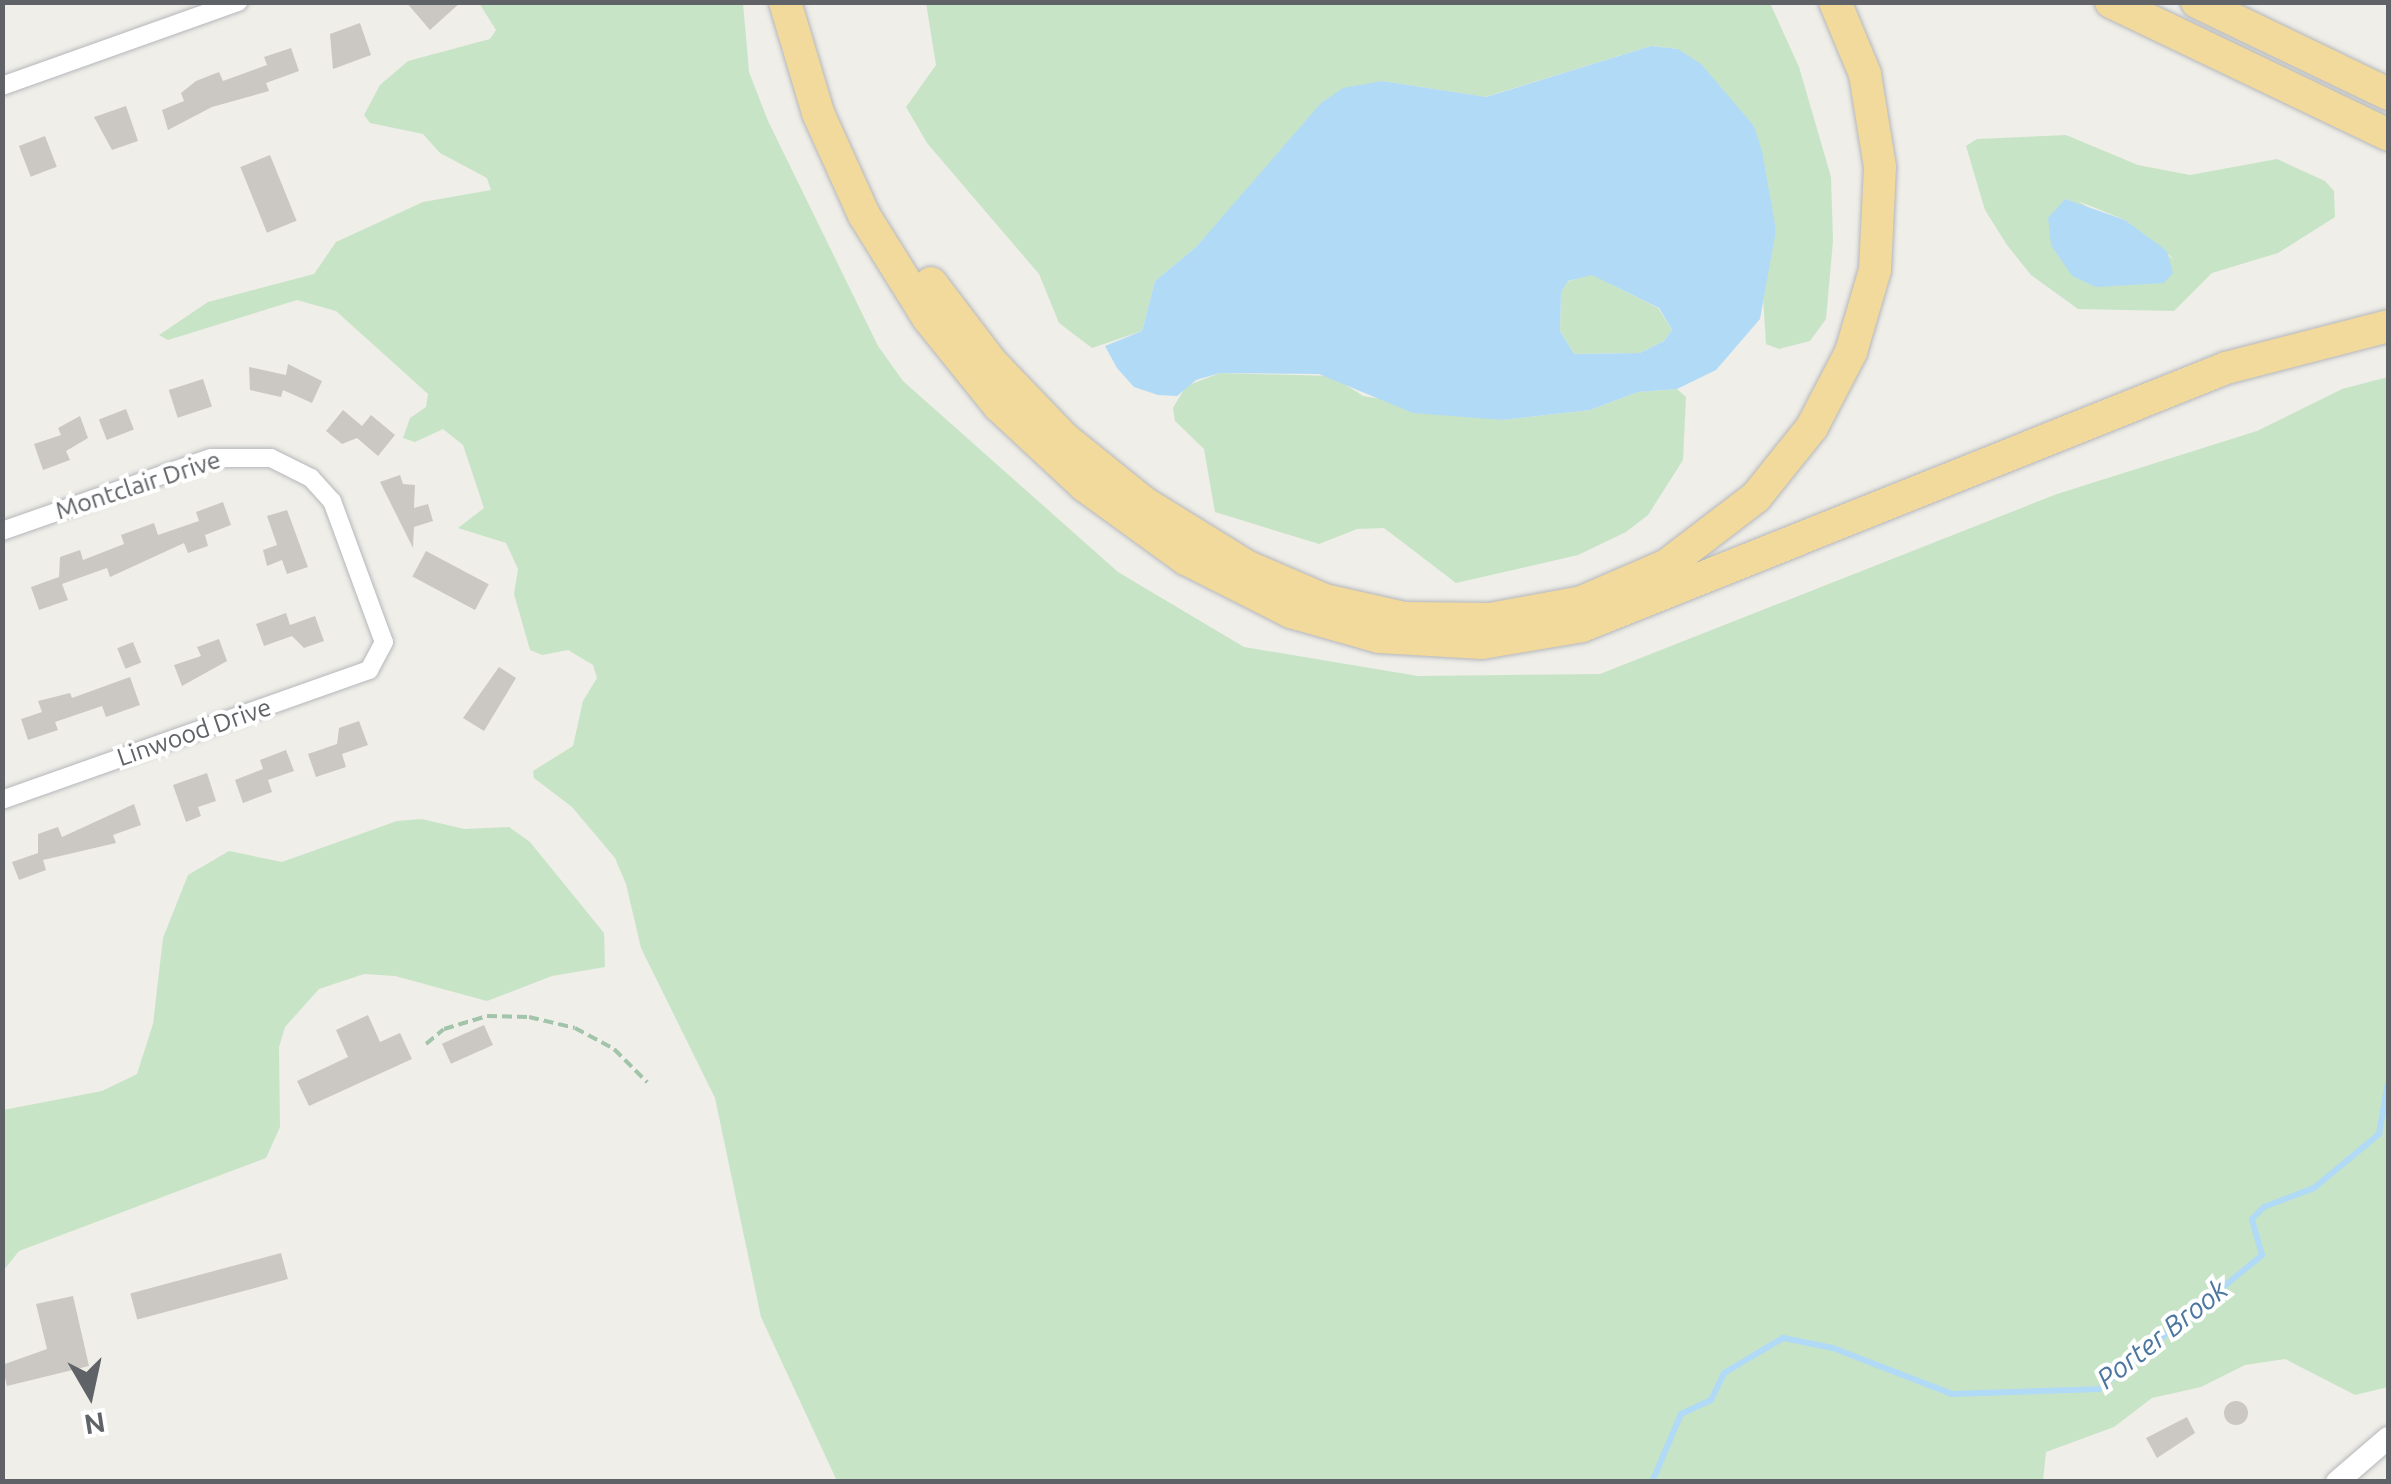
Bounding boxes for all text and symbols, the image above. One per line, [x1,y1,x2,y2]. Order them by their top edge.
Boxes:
street label: Montclair Drive [52,444,224,526]
street label: Linwood Drive [113,692,275,772]
water label: Porter Brook [2090,1272,2234,1396]
north arrow [40,1344,140,1444]
text: N [82,1407,108,1441]

